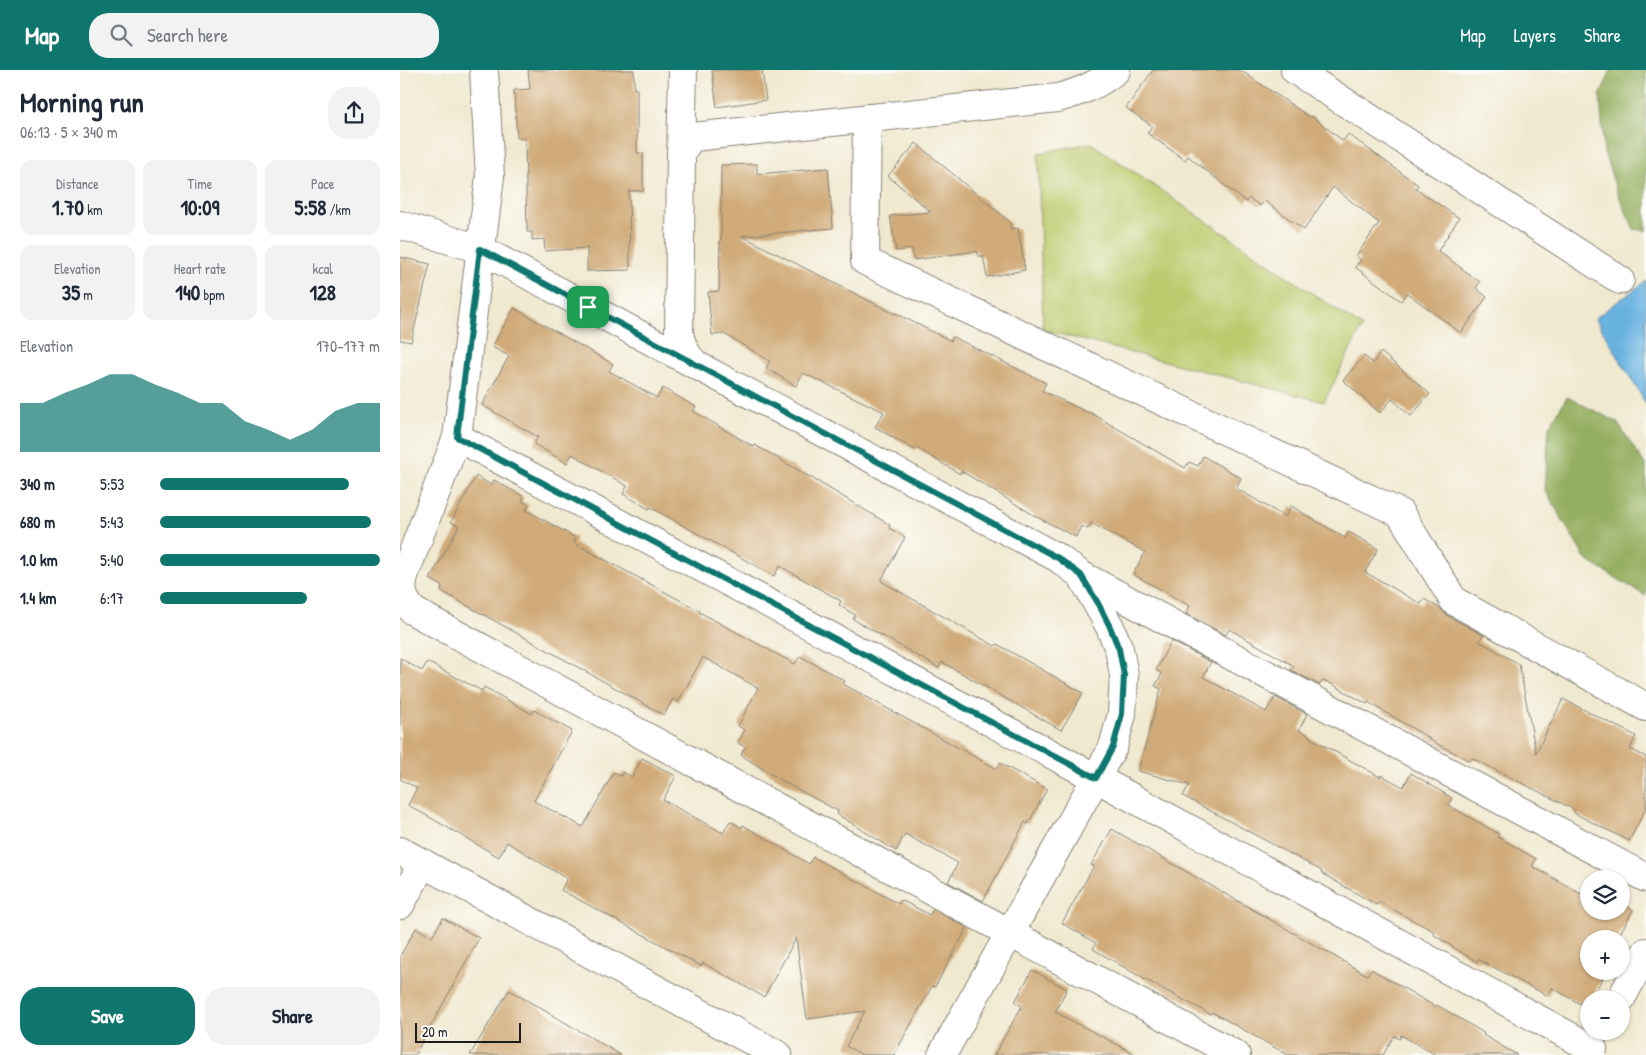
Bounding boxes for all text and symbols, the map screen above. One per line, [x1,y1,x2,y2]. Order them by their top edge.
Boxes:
search box [89,13,439,58]
text: Map [25,19,59,51]
icon: search [107,21,135,49]
text: Search here [147,22,228,48]
text: Map [1460,23,1486,48]
text: Layers [1514,23,1556,48]
text: Share [1584,23,1621,48]
text: Morning run [20,83,144,121]
button: share [328,87,380,139]
text: 06:13 · 5 × 340 m [20,121,118,143]
text: Distance [56,174,99,193]
text: Time [188,174,212,193]
text: Pace [311,174,334,193]
text: 1.70 [52,193,84,222]
text: 10:09 [180,193,220,222]
text: 5:58 [295,193,326,222]
text: km [84,200,103,219]
text: /km [326,200,351,219]
text: Elevation [54,259,101,278]
text: Heart rate [174,259,226,278]
text: kcal [312,259,333,278]
text: 35 [62,278,80,307]
text: 140 [175,278,200,307]
text: 128 [309,278,336,307]
text: m [80,285,93,304]
text: bpm [200,285,225,304]
pin [567,286,609,328]
icon: arrive [574,293,602,321]
text: Elevation [20,335,73,357]
text: 170–177 m [316,335,380,357]
text: 340 m [20,473,55,495]
text: 5:53 [100,473,124,495]
text: 680 m [20,511,55,533]
text: 5:43 [100,511,124,533]
text: 1.0 km [20,549,58,571]
text: 5:40 [100,549,124,571]
text: 1.4 km [20,587,56,609]
text: 6:17 [100,587,124,609]
map controls [1580,870,1630,1040]
button: layers [1580,870,1630,920]
button: + [1580,930,1630,980]
button: Save [20,987,195,1045]
button: Share [205,987,380,1045]
button: − [1580,990,1630,1040]
scale bar [415,1020,521,1043]
text: 20 m [422,1022,448,1041]

